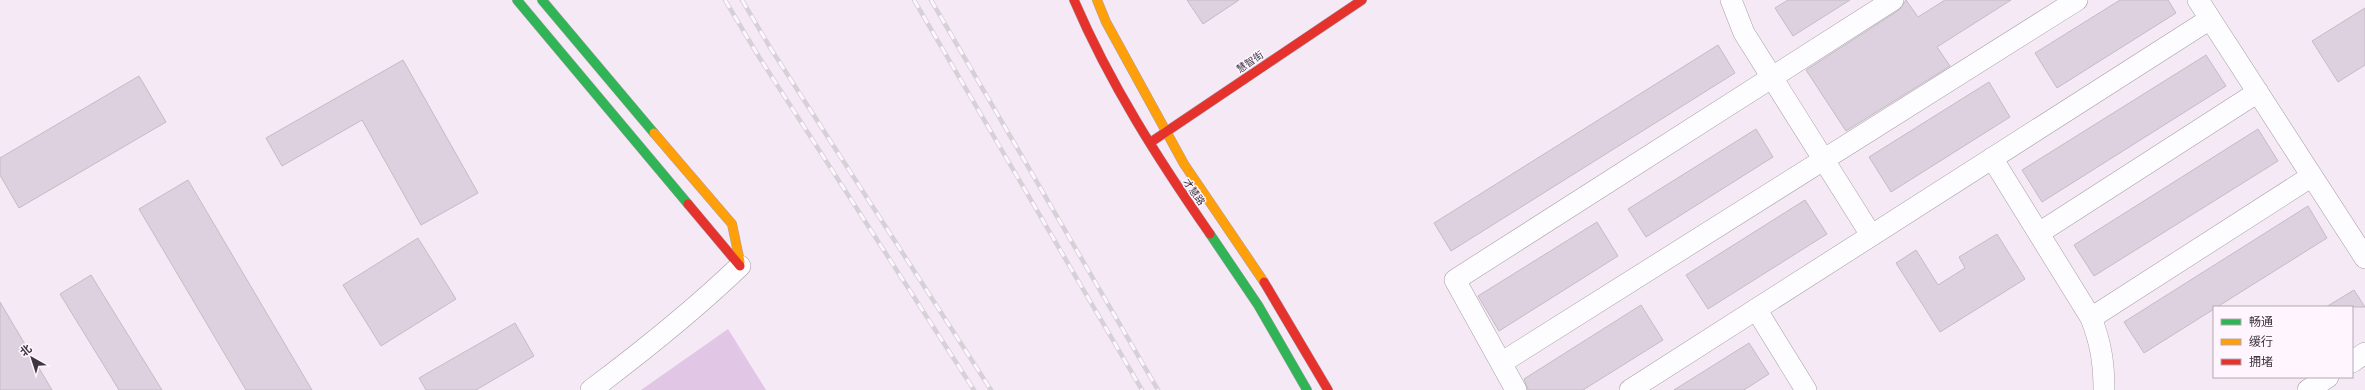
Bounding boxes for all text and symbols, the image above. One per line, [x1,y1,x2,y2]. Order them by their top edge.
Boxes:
street label: 慧智街 [1234,49,1266,75]
street label: 才慧路 [1181,177,1207,207]
legend [2213,306,2353,378]
text: 畅通 [2249,315,2273,329]
text: 缓行 [2249,335,2273,349]
north arrow [12,338,52,378]
text: 北 [18,342,34,359]
text: 拥堵 [2249,355,2273,369]

